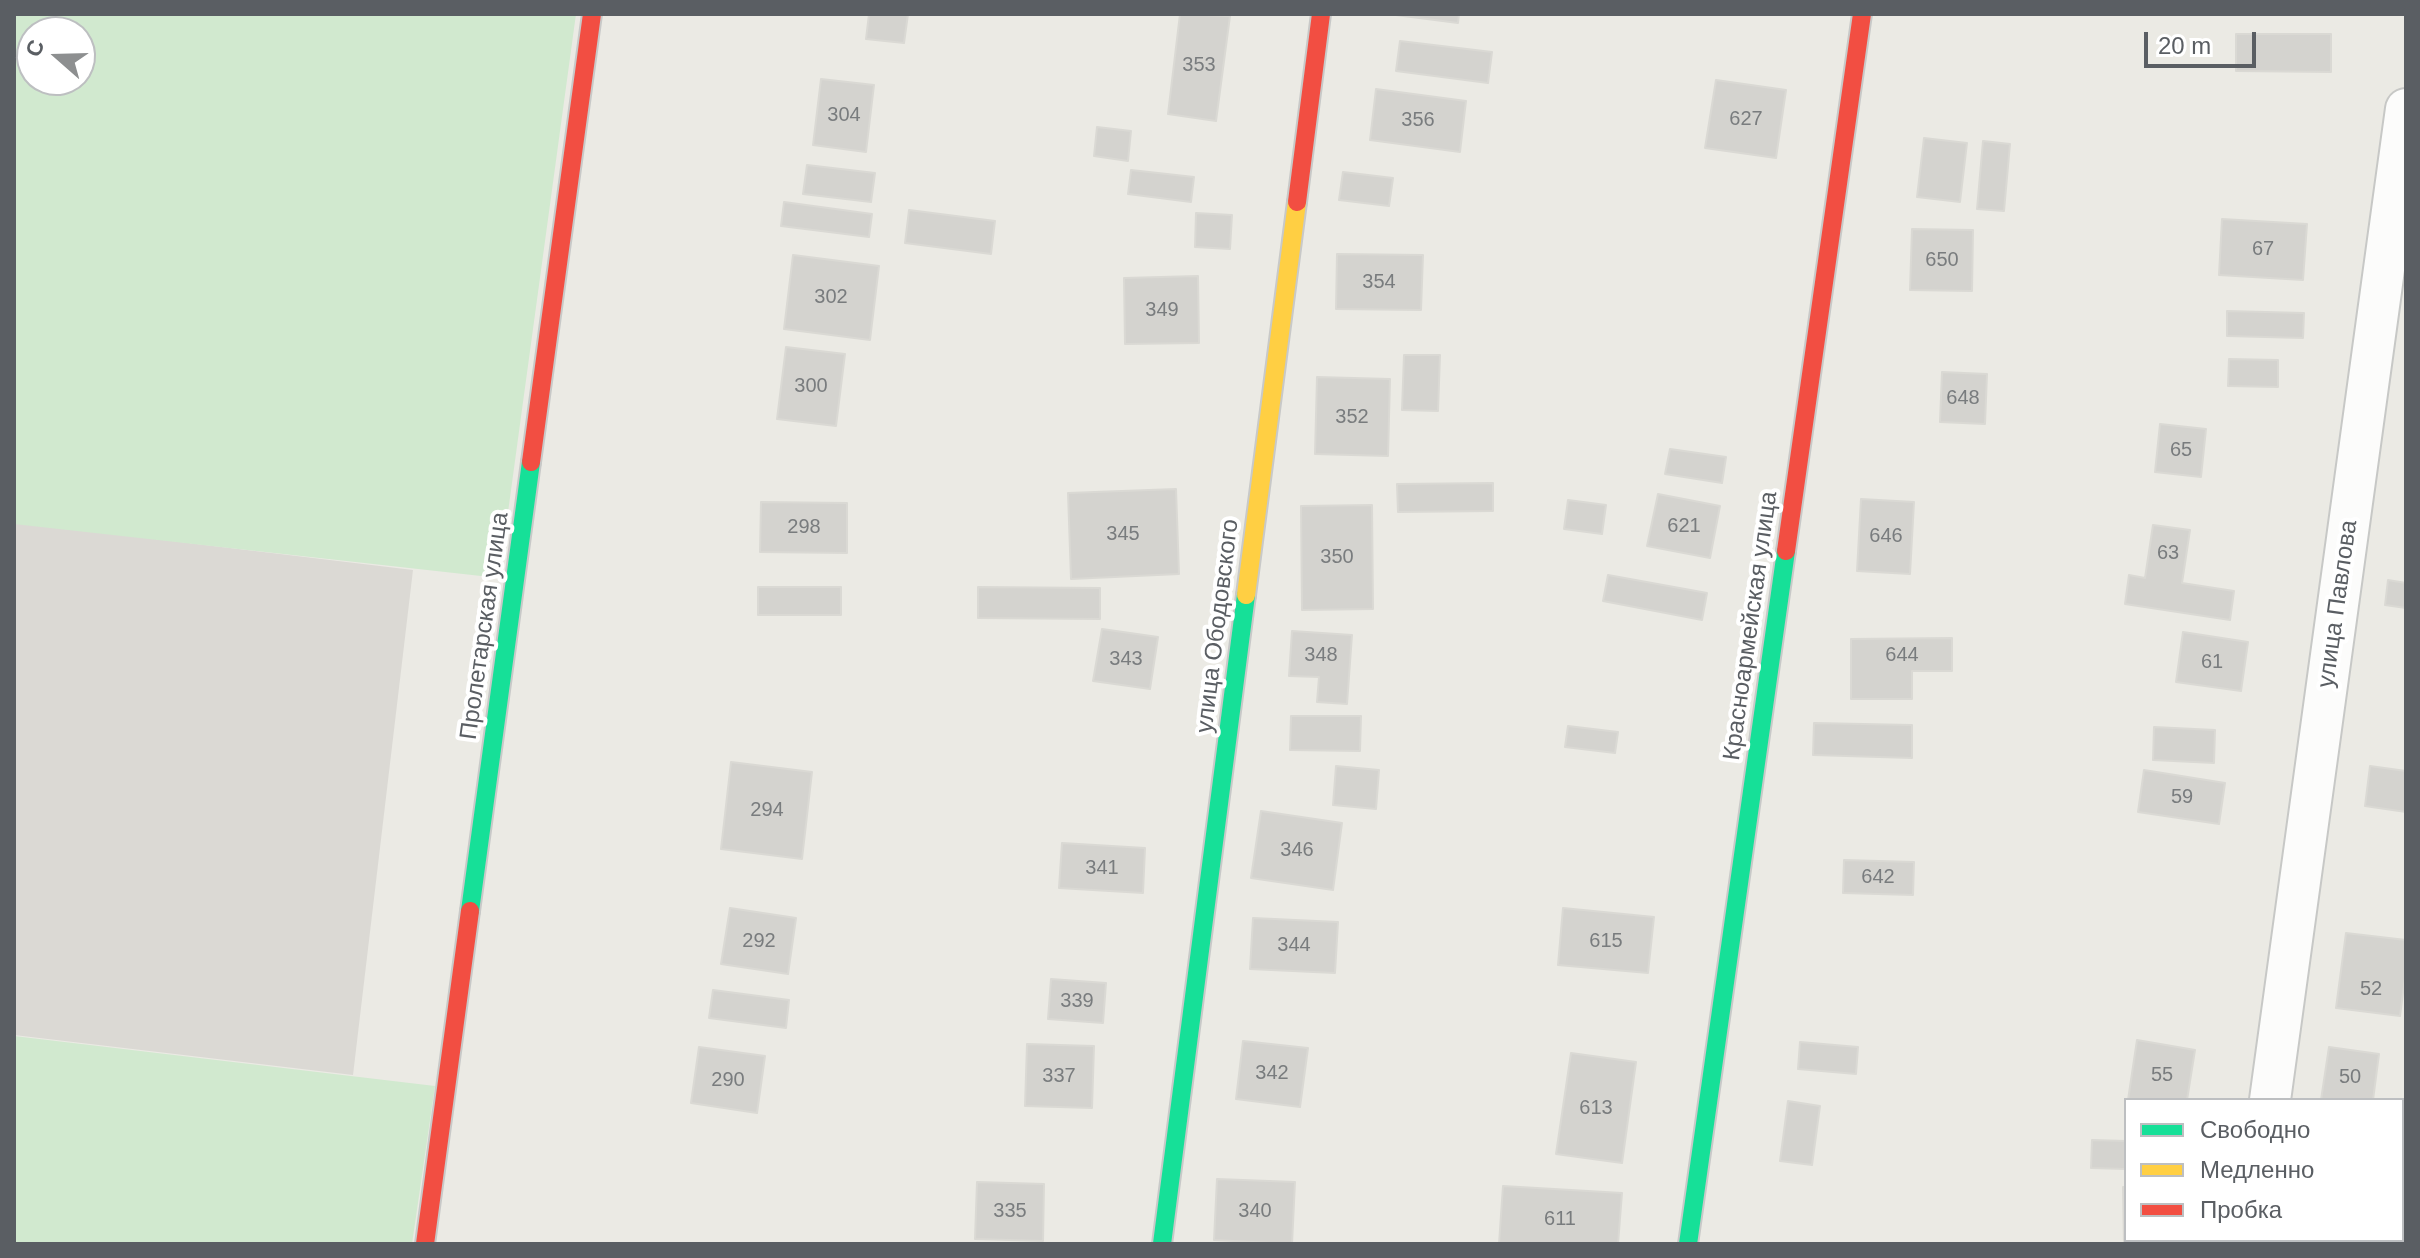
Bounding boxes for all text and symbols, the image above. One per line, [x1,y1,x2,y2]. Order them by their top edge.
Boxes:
north arrow [16,16,96,96]
scale bar [2148,16,2260,66]
text: 20 m [2158,32,2211,59]
text: С [20,37,49,60]
house number: 353 [1182,53,1216,77]
house number: 304 [827,103,861,127]
house number: 627 [1729,107,1763,131]
house number: 356 [1401,108,1435,132]
house number: 67 [2252,237,2274,261]
house number: 650 [1925,248,1959,272]
house number: 354 [1362,270,1396,294]
house number: 302 [814,285,848,309]
house number: 349 [1145,298,1179,322]
house number: 300 [794,374,828,398]
house number: 648 [1946,386,1980,410]
house number: 352 [1335,405,1369,429]
house number: 65 [2170,438,2192,462]
street label: Красноармейская улица [1718,490,1784,762]
street label: Пролетарская улица [455,510,515,742]
house number: 621 [1667,514,1701,538]
house number: 298 [787,515,821,539]
street label: улица Ободовского [1191,517,1245,735]
street label: улица Павлова [2312,518,2364,690]
house number: 345 [1106,522,1140,546]
house number: 646 [1869,524,1903,548]
house number: 63 [2157,541,2179,565]
house number: 350 [1320,545,1354,569]
house number: 348 [1304,643,1338,667]
house number: 644 [1885,643,1919,667]
house number: 343 [1109,647,1143,671]
house number: 61 [2201,650,2223,674]
house number: 59 [2171,785,2193,809]
house number: 294 [750,798,784,822]
house number: 346 [1280,838,1314,862]
house number: 341 [1085,856,1119,880]
house number: 642 [1861,865,1895,889]
house number: 292 [742,929,776,953]
house number: 615 [1589,929,1623,953]
house number: 344 [1277,933,1311,957]
house number: 52 [2360,977,2382,1001]
house number: 339 [1060,989,1094,1013]
house number: 342 [1255,1061,1289,1085]
house number: 55 [2151,1063,2173,1087]
house number: 337 [1042,1064,1076,1088]
house number: 50 [2339,1065,2361,1089]
house number: 290 [711,1068,745,1092]
house number: 613 [1579,1096,1613,1120]
legend [2124,1098,2404,1242]
text: Свободно [2200,1116,2310,1143]
text: Медленно [2200,1156,2314,1183]
text: Пробка [2200,1196,2282,1223]
house number: 335 [993,1199,1027,1223]
house number: 340 [1238,1199,1272,1223]
house number: 611 [1544,1207,1576,1231]

